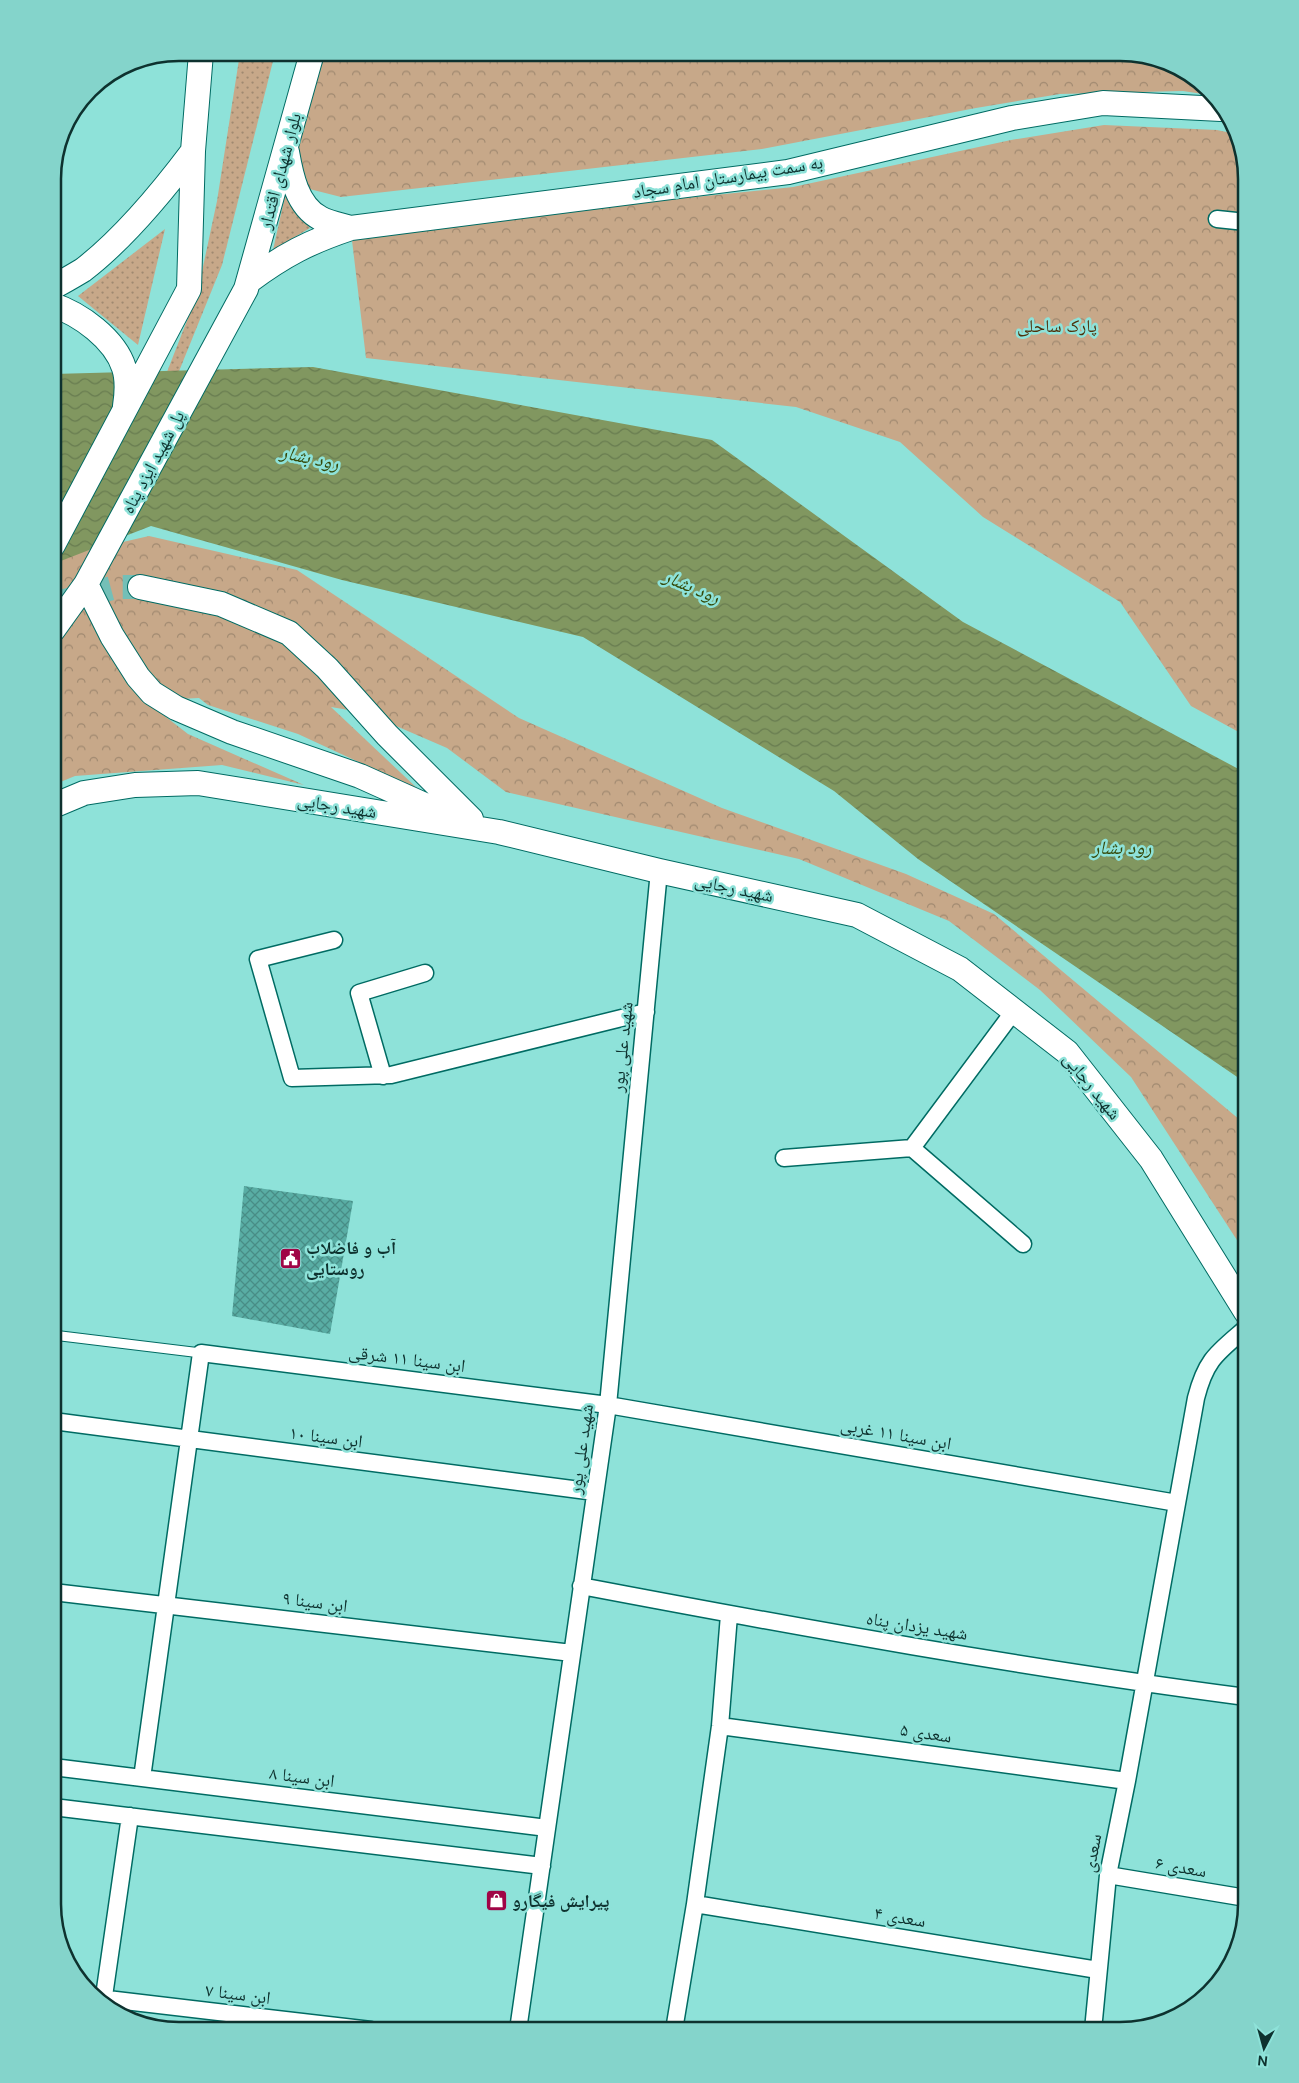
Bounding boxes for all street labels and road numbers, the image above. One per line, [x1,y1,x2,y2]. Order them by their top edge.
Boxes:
street label: بلوار شهدای اقتدار [253,110,307,233]
street label: به سمت بیمارستان امام سجاد [631,150,825,204]
street label: پل شهید ایزد پناه [116,406,190,518]
street label: شهید رجایی [296,788,378,824]
street label: شهید رجایی [692,868,776,908]
street label: شهید علی پور [605,1001,639,1094]
street label: شهید رجایی [1058,1047,1126,1125]
street label: ابن سینا ۱۱ شرقی [347,1340,467,1378]
street label: شهید علی پور [563,1402,599,1497]
street label: ابن سینا ۱۱ غربی [839,1412,953,1456]
street label: ابن سینا ۱۰ [288,1421,364,1453]
street label: ابن سینا ۹ [281,1586,349,1618]
street label: شهید یزدان پناه [865,1606,969,1646]
street label: سعدی ۵ [899,1718,953,1748]
street label: ابن سینا ۸ [268,1761,336,1793]
street label: سعدی [1077,1832,1107,1874]
street label: سعدی ۶ [1153,1851,1209,1883]
street label: سعدی ۴ [873,1901,927,1933]
street label: ابن سینا ۷ [204,1978,272,2010]

